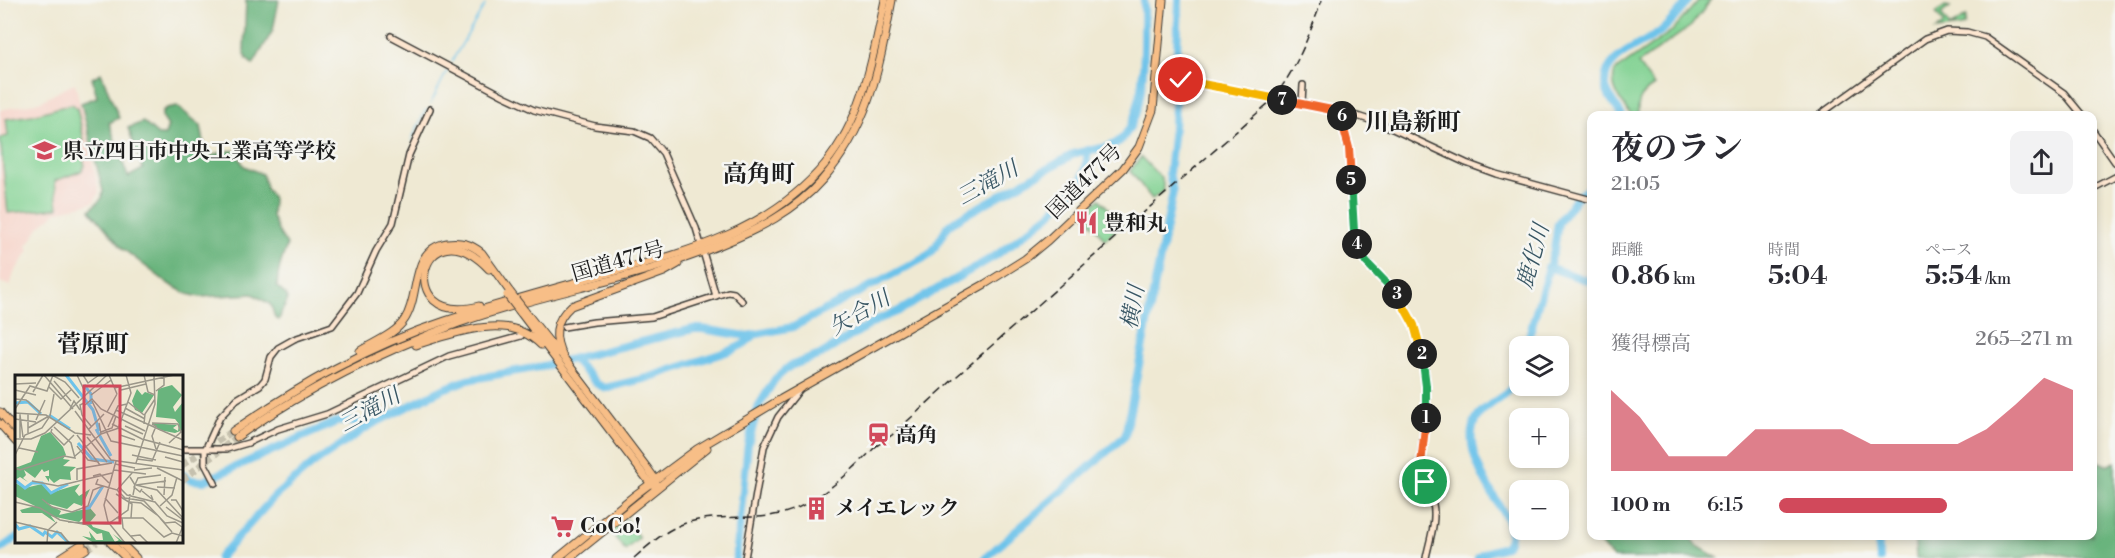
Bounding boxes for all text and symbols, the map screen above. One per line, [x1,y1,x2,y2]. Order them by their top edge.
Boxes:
pin [1155,54,1206,105]
icon: check [1164,63,1197,96]
pin: 7 [1267,85,1297,115]
text: 7 [1277,90,1287,110]
pin: 6 [1327,101,1357,131]
text: 6 [1337,106,1347,126]
district label: 川島新町 [1365,108,1461,138]
text: 夜のラン [1611,129,1743,170]
button: share [2010,131,2073,194]
school or university icon: 県立四日市中央工業高等学校 [32,138,58,164]
place label: 県立四日市中央工業高等学校 [63,139,336,165]
street label: 国道477号 [1042,139,1128,225]
water label: 三滝川 [952,155,1025,211]
district label: 高角町 [723,160,795,190]
pin: 5 [1336,165,1366,195]
text: 5 [1346,170,1356,190]
text: 21:05 [1611,172,1660,197]
restaurant icon: 豊和丸 [1073,210,1099,236]
place label: 豊和丸 [1104,211,1167,237]
water label: 鹿化川 [1511,219,1556,292]
pin: 4 [1342,229,1372,259]
text: 4 [1352,234,1362,254]
street label: 国道477号 [569,236,668,288]
text: 距離 [1611,240,1643,260]
text: 時間 [1768,240,1800,260]
text: ペース [1925,240,1972,260]
text: 0.86 [1611,260,1670,292]
text: 5:04 [1768,260,1828,292]
text: 5:54 [1925,260,1982,292]
text: km [1670,269,1696,289]
text: /km [1982,269,2011,289]
pin: 3 [1382,279,1412,309]
water label: 横川 [1116,281,1151,331]
water label: 矢合川 [824,284,897,341]
text: 3 [1392,284,1402,304]
text: 265–271 m [1975,327,2073,352]
district label: 菅原町 [57,330,129,360]
text: 獲得標高 [1611,332,1691,357]
map controls [1509,336,1569,540]
button: layers [1509,336,1569,396]
pin: 2 [1407,339,1437,369]
text: 2 [1417,344,1427,364]
inset map [15,375,183,543]
water label: 三滝川 [334,382,407,438]
pin: 1 [1411,403,1441,433]
text: 1 [1422,408,1430,428]
button: + [1509,408,1569,468]
station icon: 高角 [865,422,891,448]
place label: 高角 [896,423,938,449]
pin [1399,456,1450,507]
icon: arrive [1408,465,1441,498]
button: − [1509,480,1569,540]
text: 100 m [1611,493,1670,518]
text: 6:15 [1707,493,1743,518]
building icon: メイエレック [804,495,830,521]
place label: メイエレック [835,496,960,522]
supermarket icon: CoCo! [549,513,575,539]
place label: CoCo! [580,514,641,540]

